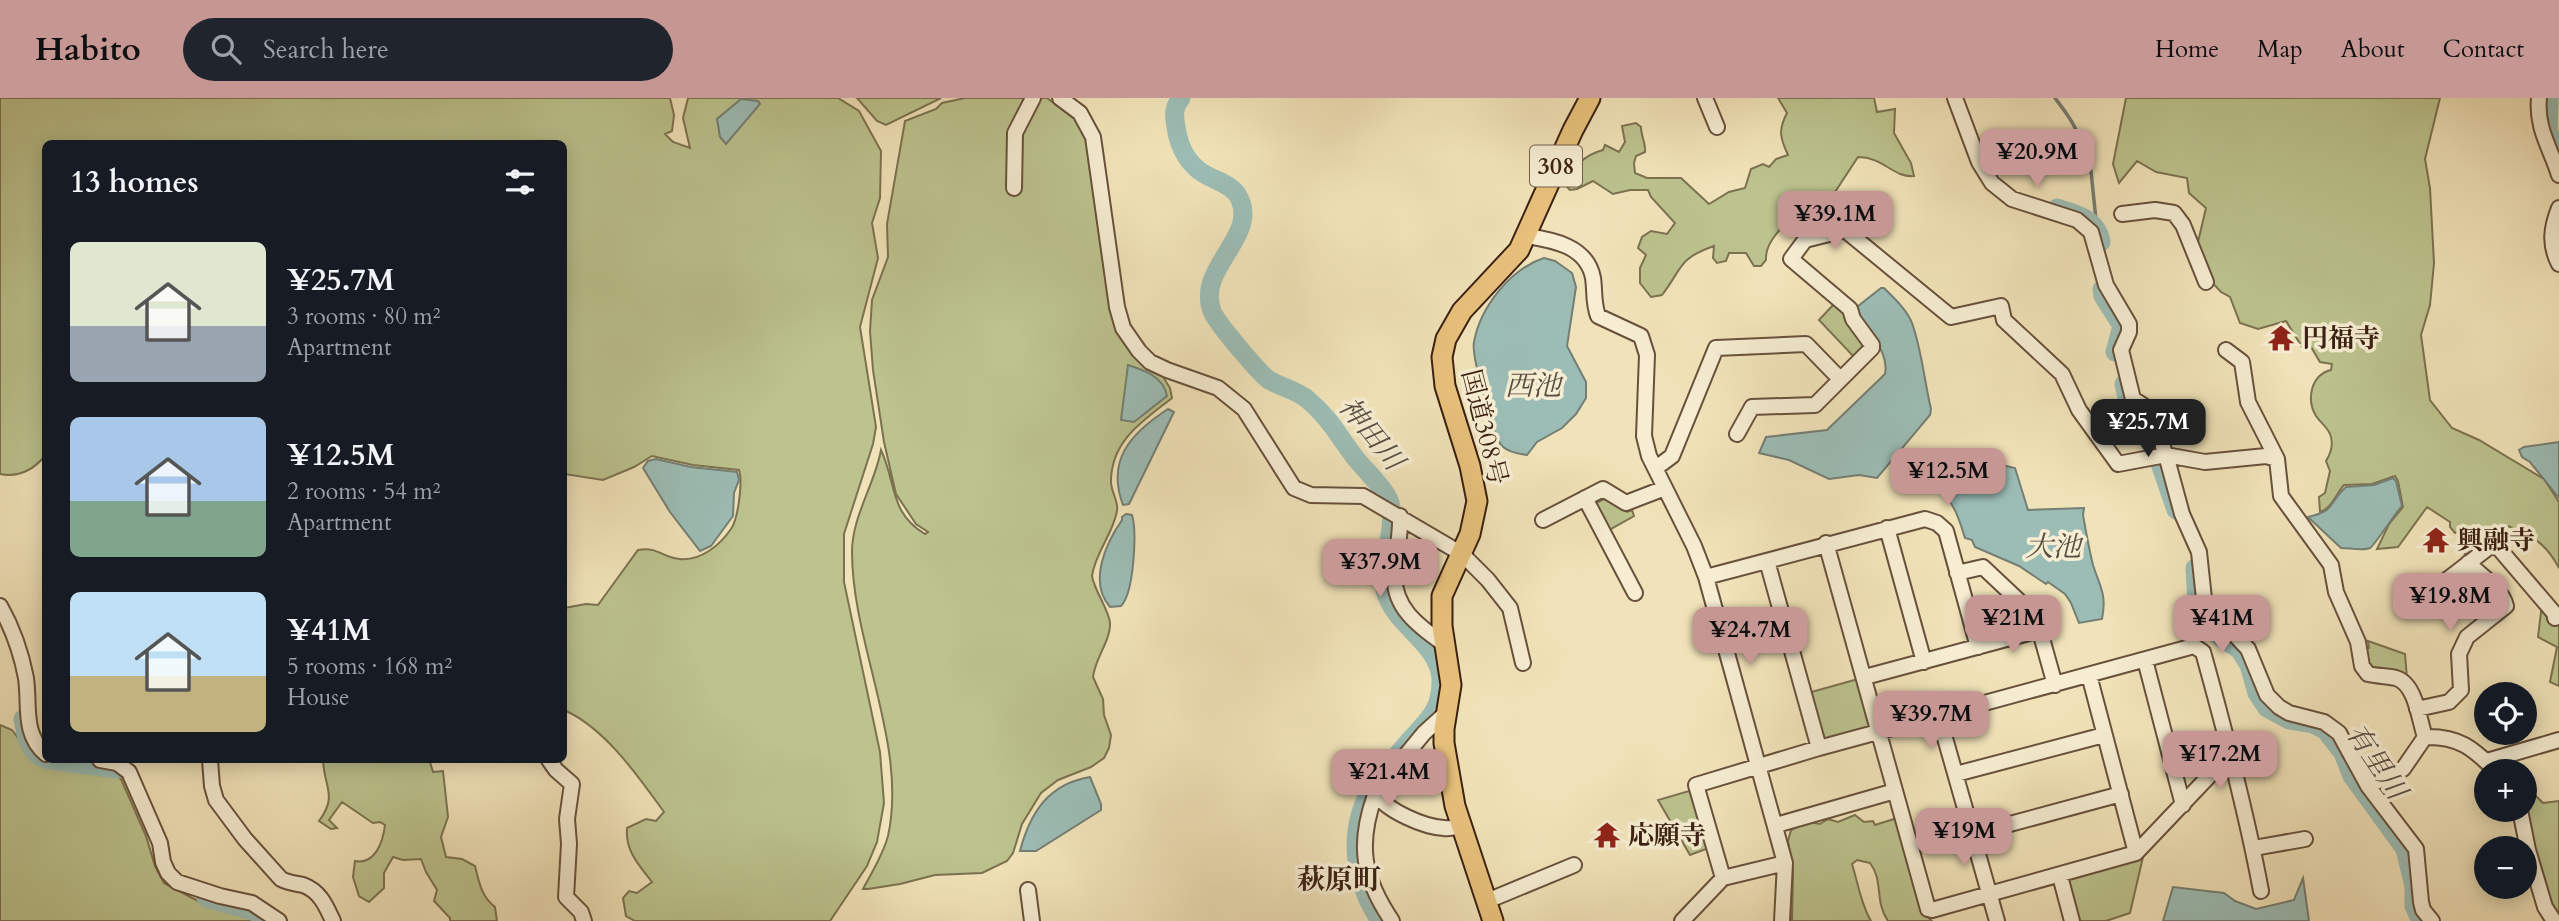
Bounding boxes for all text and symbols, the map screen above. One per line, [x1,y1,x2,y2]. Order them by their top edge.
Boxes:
search box [183,18,673,81]
text: Habito [35,27,141,72]
icon: search [207,30,245,68]
text: Search here [263,32,389,67]
text: Home [2155,33,2219,66]
text: Map [2257,33,2303,66]
text: About [2341,33,2405,66]
text: Contact [2443,33,2524,66]
pin: ¥20.9M [1980,130,2094,189]
text: ¥20.9M [1996,136,2078,167]
road number: 308 [1530,145,1582,186]
text: 13 homes [70,162,199,203]
icon: filters [501,163,539,201]
pin: ¥39.1M [1778,192,1892,251]
text: ¥39.1M [1794,198,1876,229]
text: ¥25.7M [287,260,395,301]
icon: home [126,270,210,354]
text: 3 rooms · 80 m² [287,301,440,332]
place label: 円福寺 [2302,321,2380,356]
temple icon: 円福寺 [2266,323,2296,353]
text: Apartment [287,332,391,363]
street label: 国道308号 [1453,366,1516,489]
water label: 西池 [1505,367,1564,405]
water label: 神田川 [1330,389,1414,481]
pin: ¥25.7M [2091,400,2205,459]
text: ¥25.7M [2107,406,2189,437]
text: ¥12.5M [287,435,395,476]
icon: home [126,445,210,529]
pin: ¥12.5M [1891,448,2005,508]
text: ¥12.5M [1907,455,1989,486]
text: 2 rooms · 54 m² [287,476,440,507]
text: Apartment [287,507,391,538]
place label: 興融寺 [2457,523,2535,558]
temple icon: 興融寺 [2421,525,2451,555]
water label: 大池 [2025,528,2084,566]
pin: ¥37.9M [1323,540,1437,599]
text: ¥37.9M [1339,546,1421,577]
pin: ¥19.8M [2393,574,2507,633]
text: ¥19.8M [2409,580,2491,611]
pin: ¥21M [1972,596,2054,655]
pin: ¥41M [2181,596,2263,655]
text: ¥21M [1981,602,2045,633]
text: ¥41M [2190,602,2254,633]
pin: ¥24.7M [1693,608,1807,667]
text: ¥41M [287,610,371,651]
text: ¥24.7M [1709,614,1791,645]
icon: home [126,620,210,704]
text: 5 rooms · 168 m² [287,651,452,682]
text: House [287,682,349,713]
map controls [2474,682,2537,899]
button: locate [2474,682,2537,745]
pin: ¥39.7M [1874,692,1988,751]
text: ¥39.7M [1890,698,1972,729]
water label: 有里川 [2337,716,2417,809]
pin: ¥17.2M [2163,732,2277,791]
text: ¥17.2M [2179,738,2261,769]
pin: ¥21.4M [1332,750,1446,809]
text: ¥21.4M [1348,756,1430,787]
button: + [2474,759,2537,822]
pin: ¥19M [1923,808,2005,868]
text: ¥19M [1932,815,1996,846]
place label: 応願寺 [1628,818,1706,853]
temple icon: 応願寺 [1592,820,1622,850]
button: − [2474,836,2537,899]
district label: 萩原町 [1297,861,1381,899]

